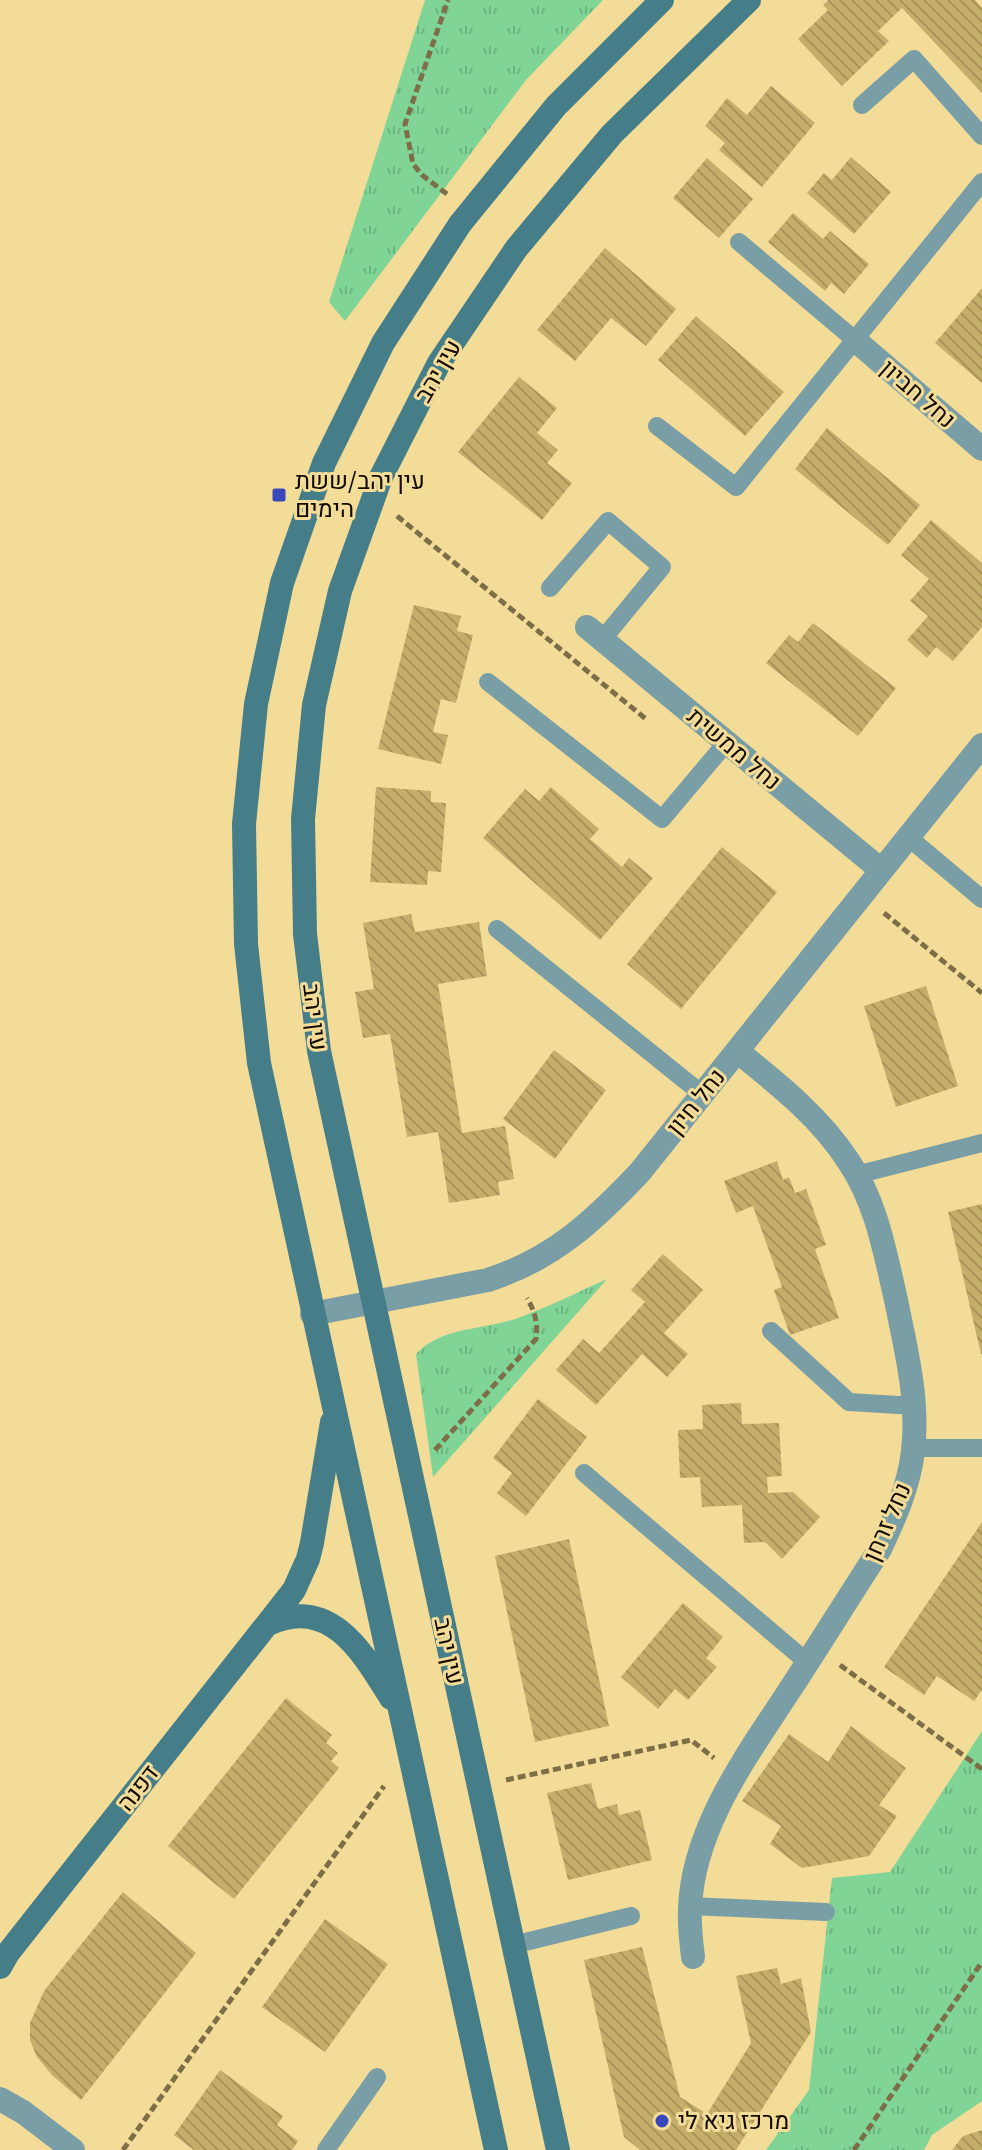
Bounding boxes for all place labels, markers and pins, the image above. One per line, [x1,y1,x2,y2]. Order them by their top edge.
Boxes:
place label: עין יהב/ששת הימים [295,464,425,524]
marker: עין יהב/ששת הימים [270,486,288,504]
place label: מרכז גיא לי [678,2104,789,2136]
marker: מרכז גיא לי [653,2112,671,2130]

